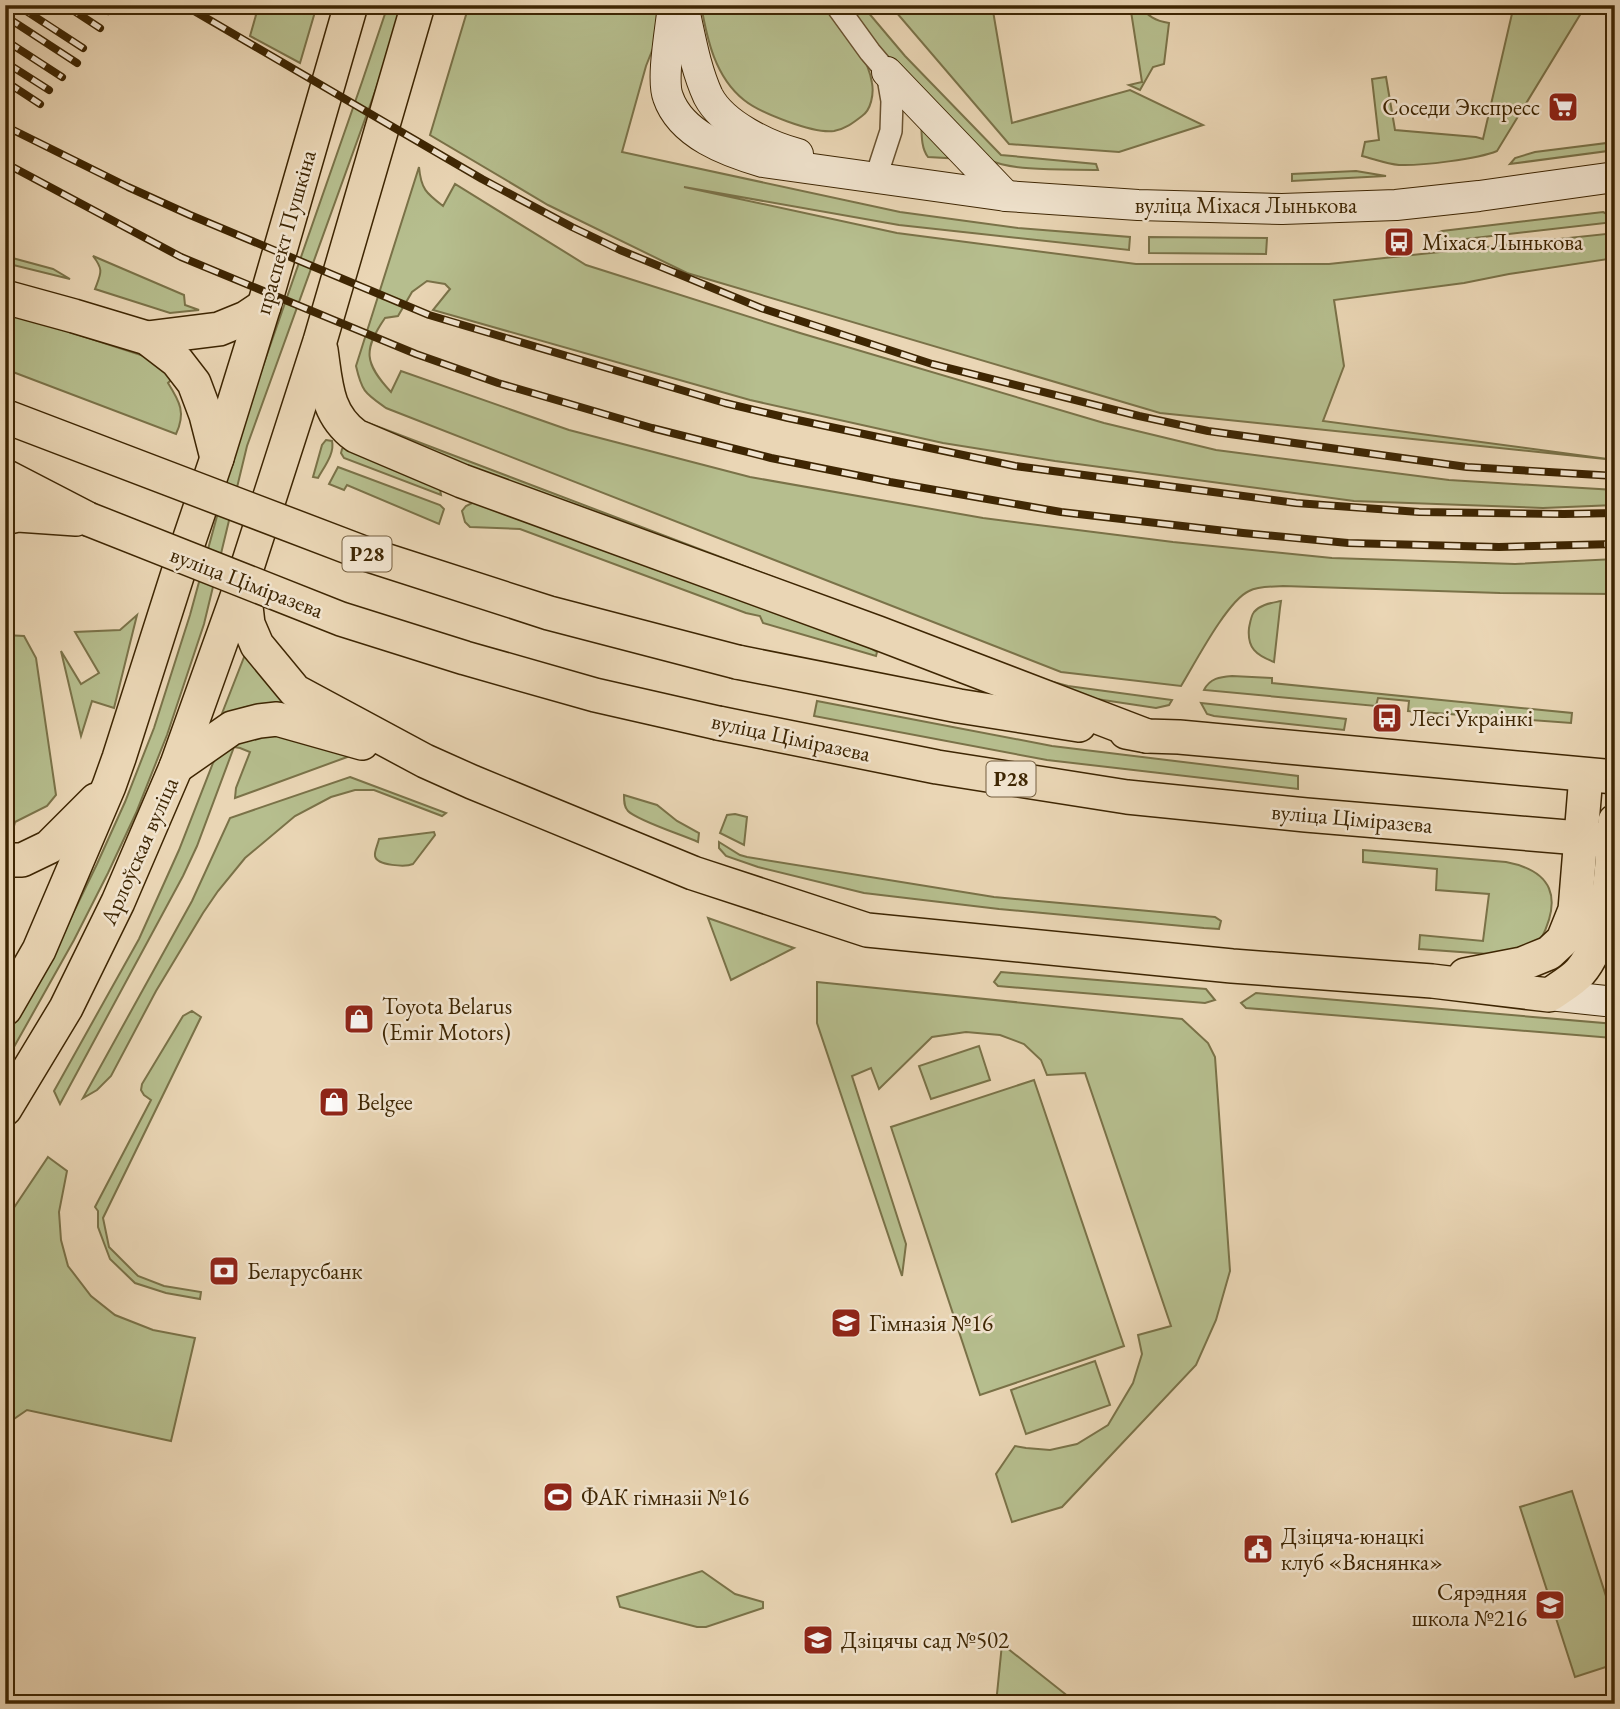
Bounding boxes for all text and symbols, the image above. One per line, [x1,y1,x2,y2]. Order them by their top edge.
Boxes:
supermarket icon: Соседи Экспресс [1546,90,1580,124]
place label: Соседи Экспресс [1382,92,1540,122]
street label: праспект Пушкіна [247,146,323,318]
street label: вуліца Міхася Лынькова [1135,190,1358,220]
bus stop icon: Міхася Лынькова [1382,225,1416,259]
place label: Міхася Лынькова [1422,227,1584,257]
road number: Р28 [342,536,392,572]
street label: вуліца Ціміразева [166,539,329,625]
bus stop icon: Лесі Украінкі [1370,701,1404,735]
place label: Лесі Украінкі [1410,703,1534,733]
street label: вуліца Ціміразева [709,706,874,769]
road number: Р28 [986,762,1036,796]
street label: Арлоўская вуліца [93,772,185,931]
street label: вуліца Ціміразева [1270,796,1435,840]
place label: Toyota Belarus (Emir Motors) [382,991,512,1047]
shop icon: Toyota Belarus (Emir Motors) [342,1002,376,1036]
shop icon: Belgee [317,1085,351,1119]
place label: Belgee [357,1087,413,1117]
bank icon: Беларусбанк [207,1254,241,1288]
place label: Беларусбанк [247,1256,363,1286]
school or university icon: Гімназія №16 [829,1306,863,1340]
place label: Гімназія №16 [869,1308,993,1338]
sports icon: ФАК гімназіі №16 [541,1480,575,1514]
place label: ФАК гімназіі №16 [581,1482,749,1512]
place label: Дзіцяча-юнацкі клуб «Вяснянка» [1281,1521,1443,1577]
public building icon: Дзіцяча-юнацкі клуб «Вяснянка» [1241,1532,1275,1566]
place label: Сярэдняя школа №216 [1412,1577,1527,1633]
school or university icon: Сярэдняя школа №216 [1533,1588,1567,1622]
school or university icon: Дзіцячы сад №502 [801,1623,835,1657]
place label: Дзіцячы сад №502 [841,1625,1009,1655]

